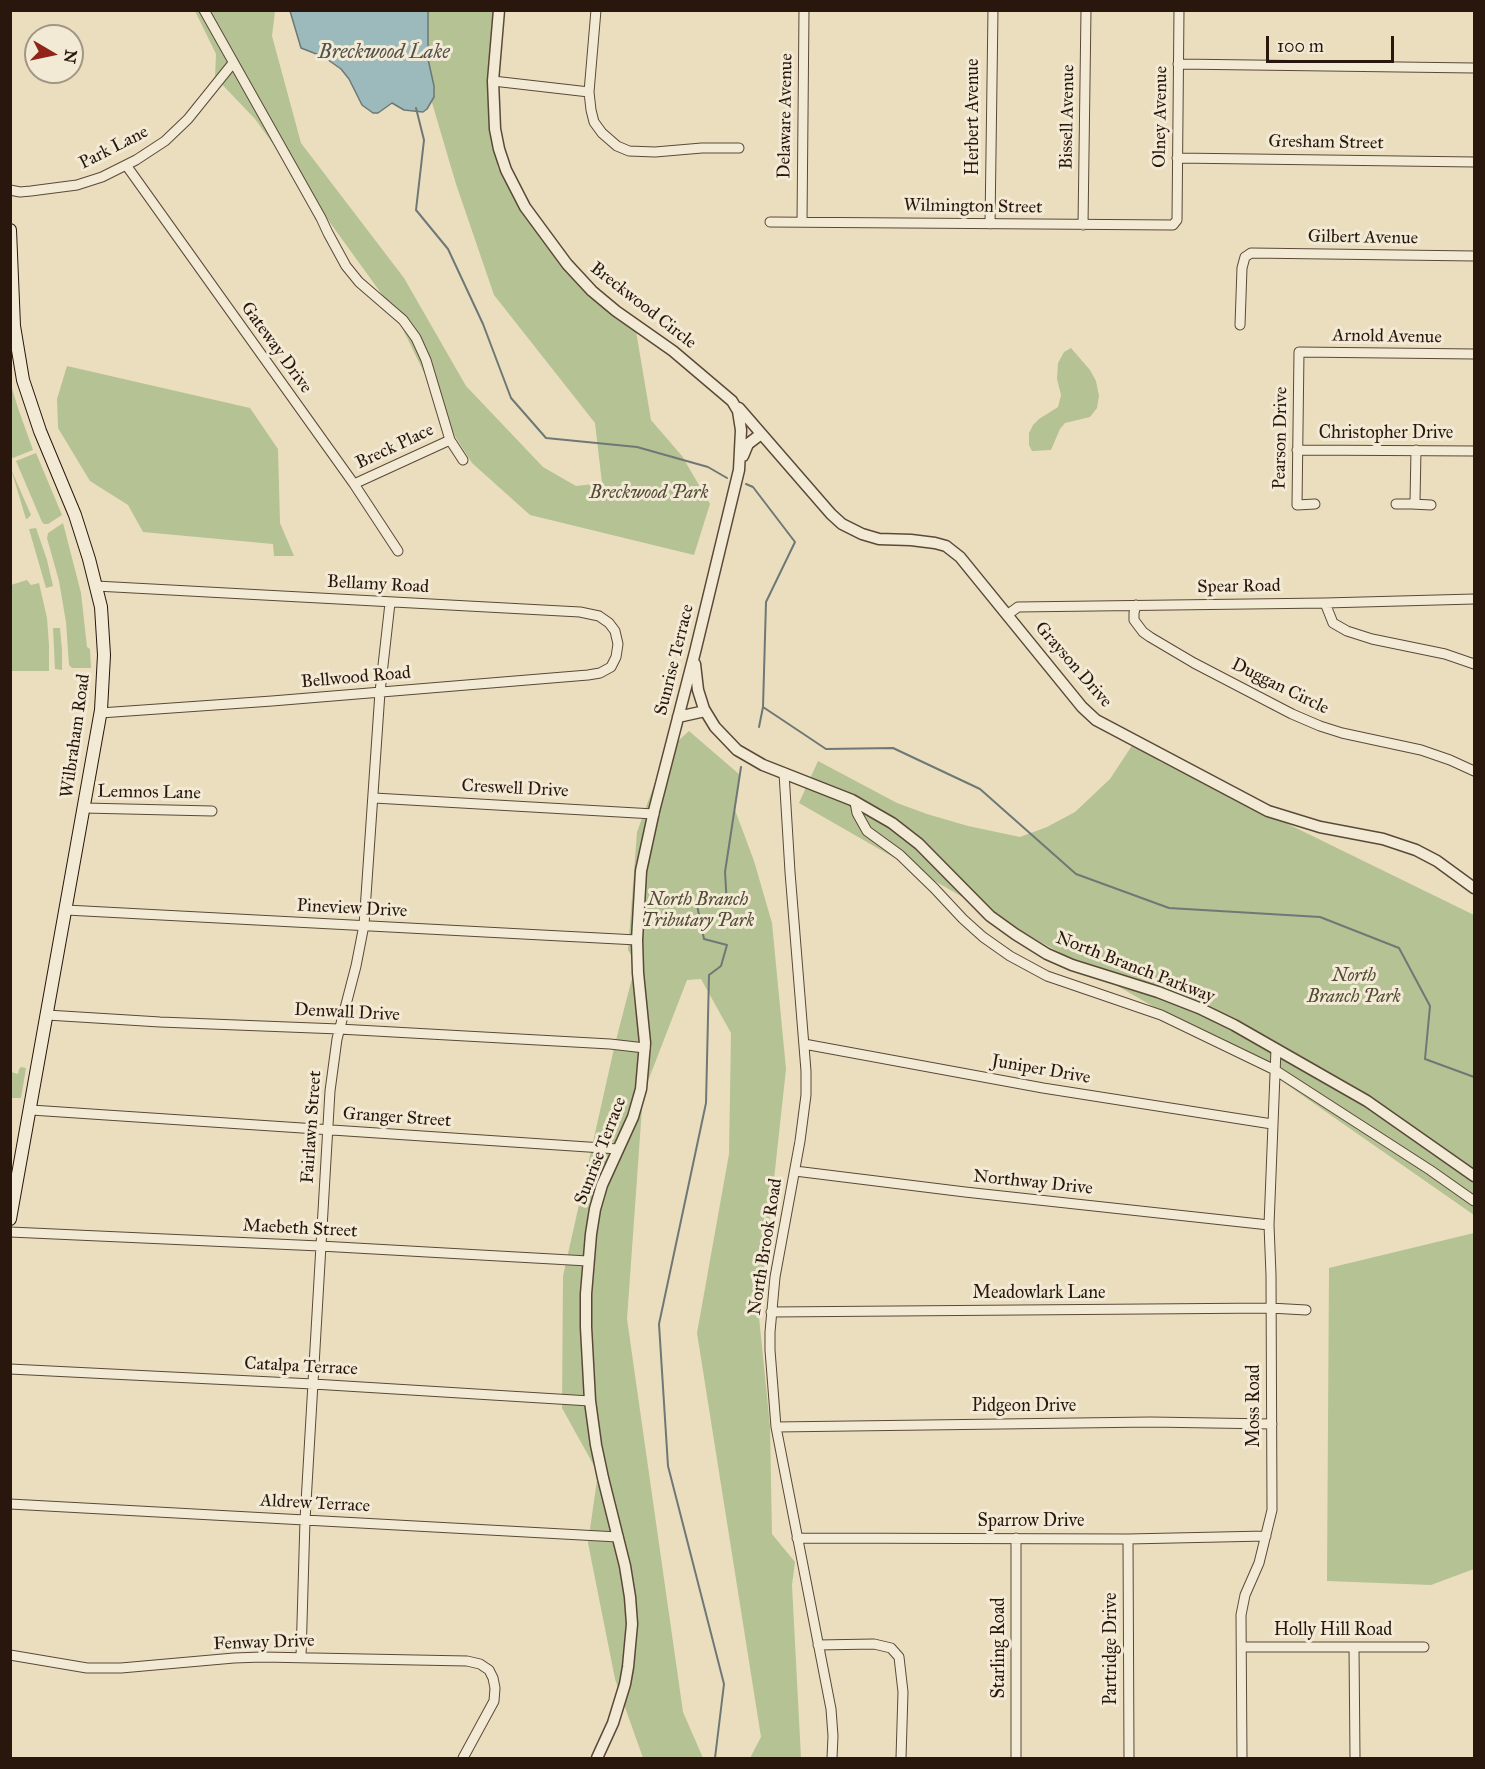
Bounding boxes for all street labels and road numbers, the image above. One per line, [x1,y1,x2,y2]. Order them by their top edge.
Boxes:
street label: Delaware Avenue [774,53,798,179]
street label: Herbert Avenue [963,59,985,175]
street label: Bissell Avenue [1056,64,1080,170]
street label: Olney Avenue [1149,66,1173,168]
street label: Park Lane [76,121,152,175]
street label: Gresham Street [1268,131,1384,155]
street label: Wilmington Street [903,195,1043,219]
street label: Gilbert Avenue [1308,226,1418,250]
street label: Breckwood Circle [586,258,700,354]
street label: Gateway Drive [236,298,316,398]
street label: Arnold Avenue [1332,325,1442,349]
street label: Pearson Drive [1269,386,1293,490]
street label: Breck Place [353,420,437,474]
street label: Christopher Drive [1319,423,1453,445]
street label: Bellamy Road [326,572,430,598]
street label: Spear Road [1197,575,1281,599]
street label: Sunrise Terrace [651,602,699,718]
street label: Grayson Drive [1030,618,1116,712]
street label: Duggan Circle [1228,654,1332,720]
street label: Bellwood Road [300,662,412,694]
street label: Wilbraham Road [57,673,95,799]
street label: Creswell Drive [461,775,569,803]
street label: Lemnos Lane [97,781,201,805]
street label: Pineview Drive [296,895,408,923]
street label: North Branch Parkway [1052,928,1218,1008]
street label: Denwall Drive [294,999,400,1027]
street label: Juniper Drive [990,1051,1092,1089]
street label: Fairlawn Street [297,1070,327,1184]
street label: Sunrise Terrace [571,1094,631,1208]
street label: Granger Street [342,1103,452,1133]
street label: Northway Drive [972,1166,1094,1200]
street label: North Brook Road [745,1177,787,1317]
street label: Maebeth Street [242,1215,358,1243]
street label: Meadowlark Lane [973,1283,1105,1305]
street label: Catalpa Terrace [244,1353,358,1381]
street label: Moss Road [1244,1365,1266,1447]
street label: Pidgeon Drive [972,1396,1076,1418]
street label: Aldrew Terrace [259,1490,371,1518]
street label: Sparrow Drive [978,1511,1084,1533]
street label: Partridge Drive [1101,1593,1123,1705]
street label: Starling Road [989,1597,1011,1699]
street label: Holly Hill Road [1274,1620,1392,1642]
street label: Fenway Drive [213,1630,315,1656]

